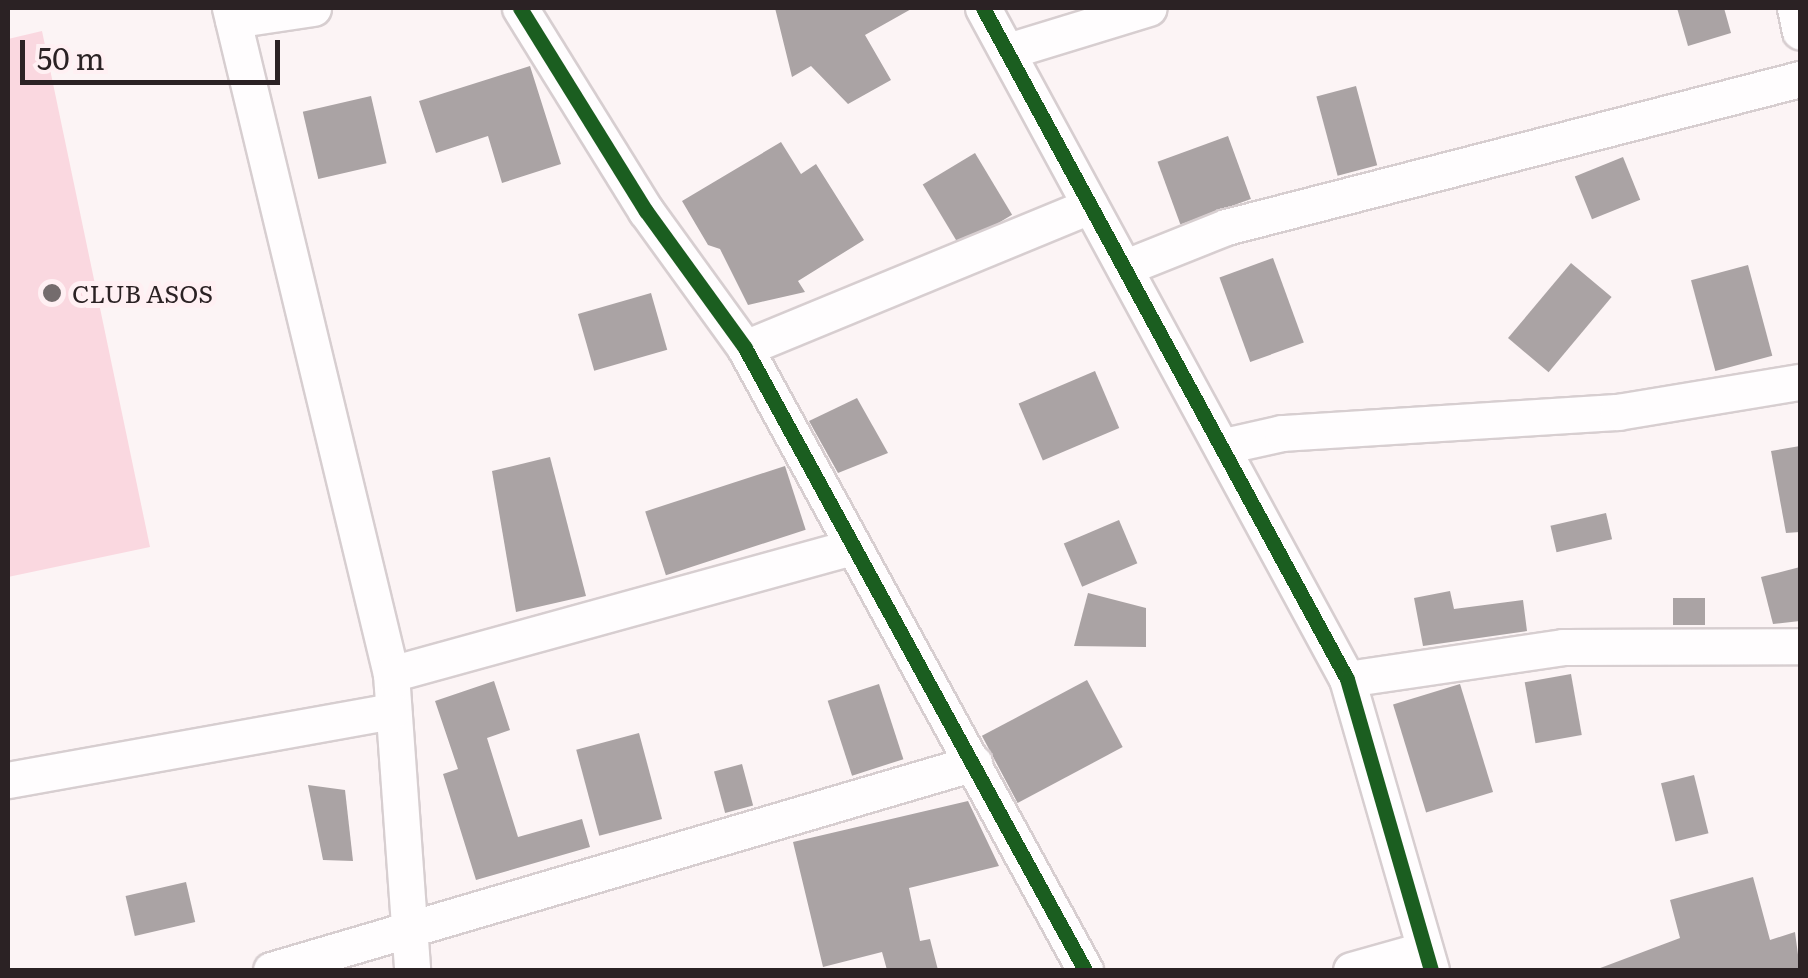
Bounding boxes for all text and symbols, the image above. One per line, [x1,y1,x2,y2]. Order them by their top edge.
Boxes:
scale bar [25,20,285,82]
text: 50 m [37,35,105,79]
place label: CLUB ASOS [72,278,213,308]
marker: CLUB ASOS [41,282,63,304]

